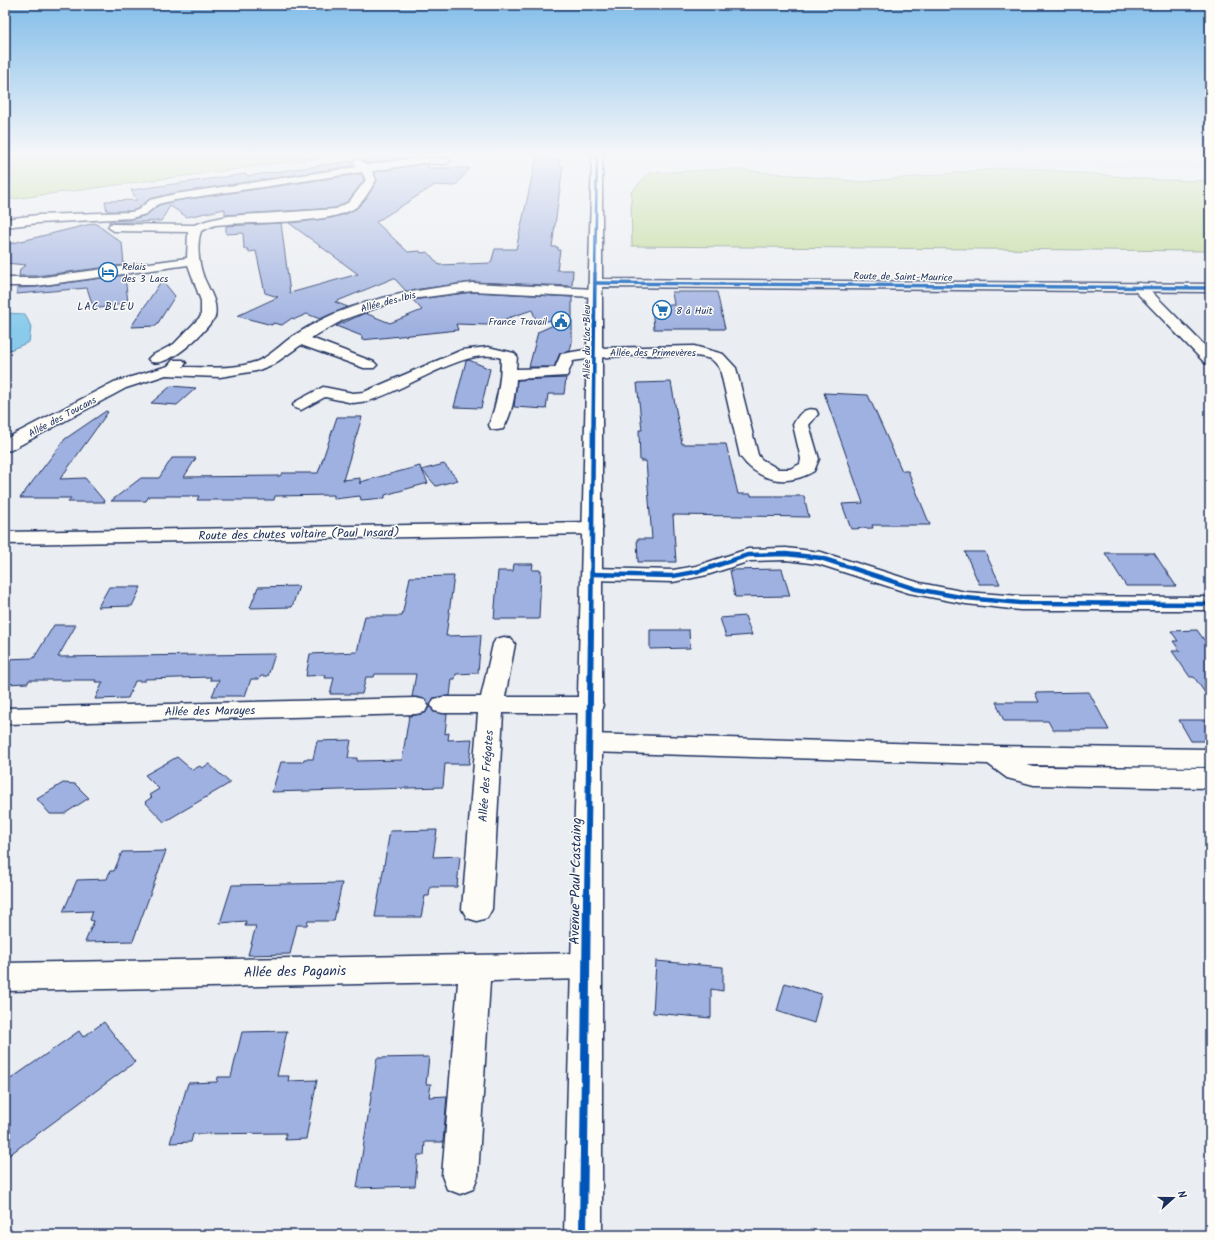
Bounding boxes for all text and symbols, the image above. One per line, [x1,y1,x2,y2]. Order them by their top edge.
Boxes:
place label: Relais des 3 Lacs [122,259,169,287]
hotel icon: Relais des 3 Lacs [97,261,119,283]
street label: Route de Saint-Maurice [853,268,953,286]
street label: Allée des Ibis [359,287,418,317]
district label: LAC BLEU [77,298,135,316]
supermarket icon: 8 à Huit [651,299,673,321]
place label: 8 à Huit [676,303,713,319]
street label: Allée du Lac Bleu [579,305,595,379]
public building icon: France Travail [550,310,572,332]
place label: France Travail [488,314,548,330]
street label: Allée des Primevères [610,345,697,361]
street label: Allée des Toucans [26,392,100,442]
street label: Route des chutes voltaire (Paul Insard) [198,523,400,546]
street label: Allée des Marayes [164,701,256,722]
street label: Allée des Frégates [474,730,499,823]
street label: Avenue Paul Castaing [564,817,588,945]
street label: Allée des Paganis [244,960,346,984]
north arrow [1153,1178,1193,1218]
text: N [1172,1188,1191,1201]

